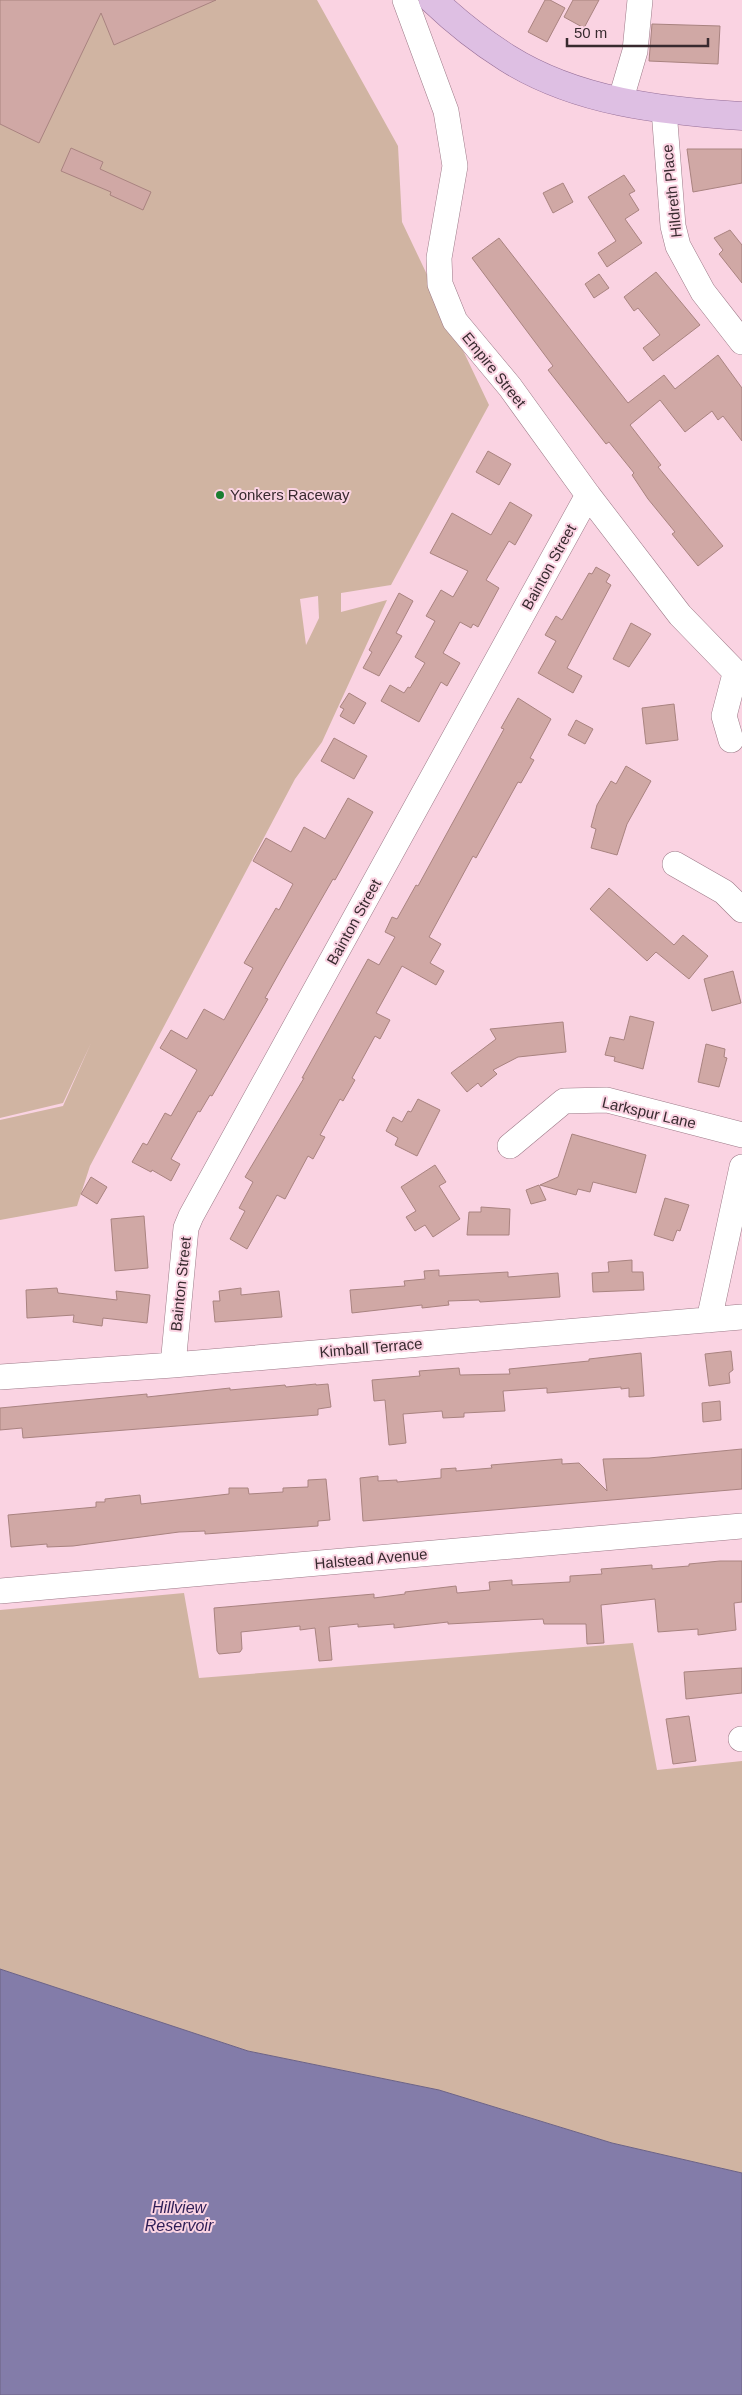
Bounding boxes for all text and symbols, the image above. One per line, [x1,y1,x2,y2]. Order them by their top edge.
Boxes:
scale bar [567,15,708,47]
text: 50 m [574,24,607,41]
street label: Hildreth Place [658,144,685,238]
street label: Empire Street [459,329,530,411]
place label: Yonkers Raceway [230,486,350,503]
marker: Yonkers Raceway [214,489,226,501]
street label: Bainton Street [518,520,579,612]
street label: Bainton Street [323,875,384,967]
street label: Larkspur Lane [600,1093,698,1132]
street label: Bainton Street [167,1235,194,1332]
street label: Kimball Terrace [319,1335,423,1360]
street label: Halstead Avenue [314,1545,428,1572]
water label: Hillview Reservoir [145,2199,214,2234]

